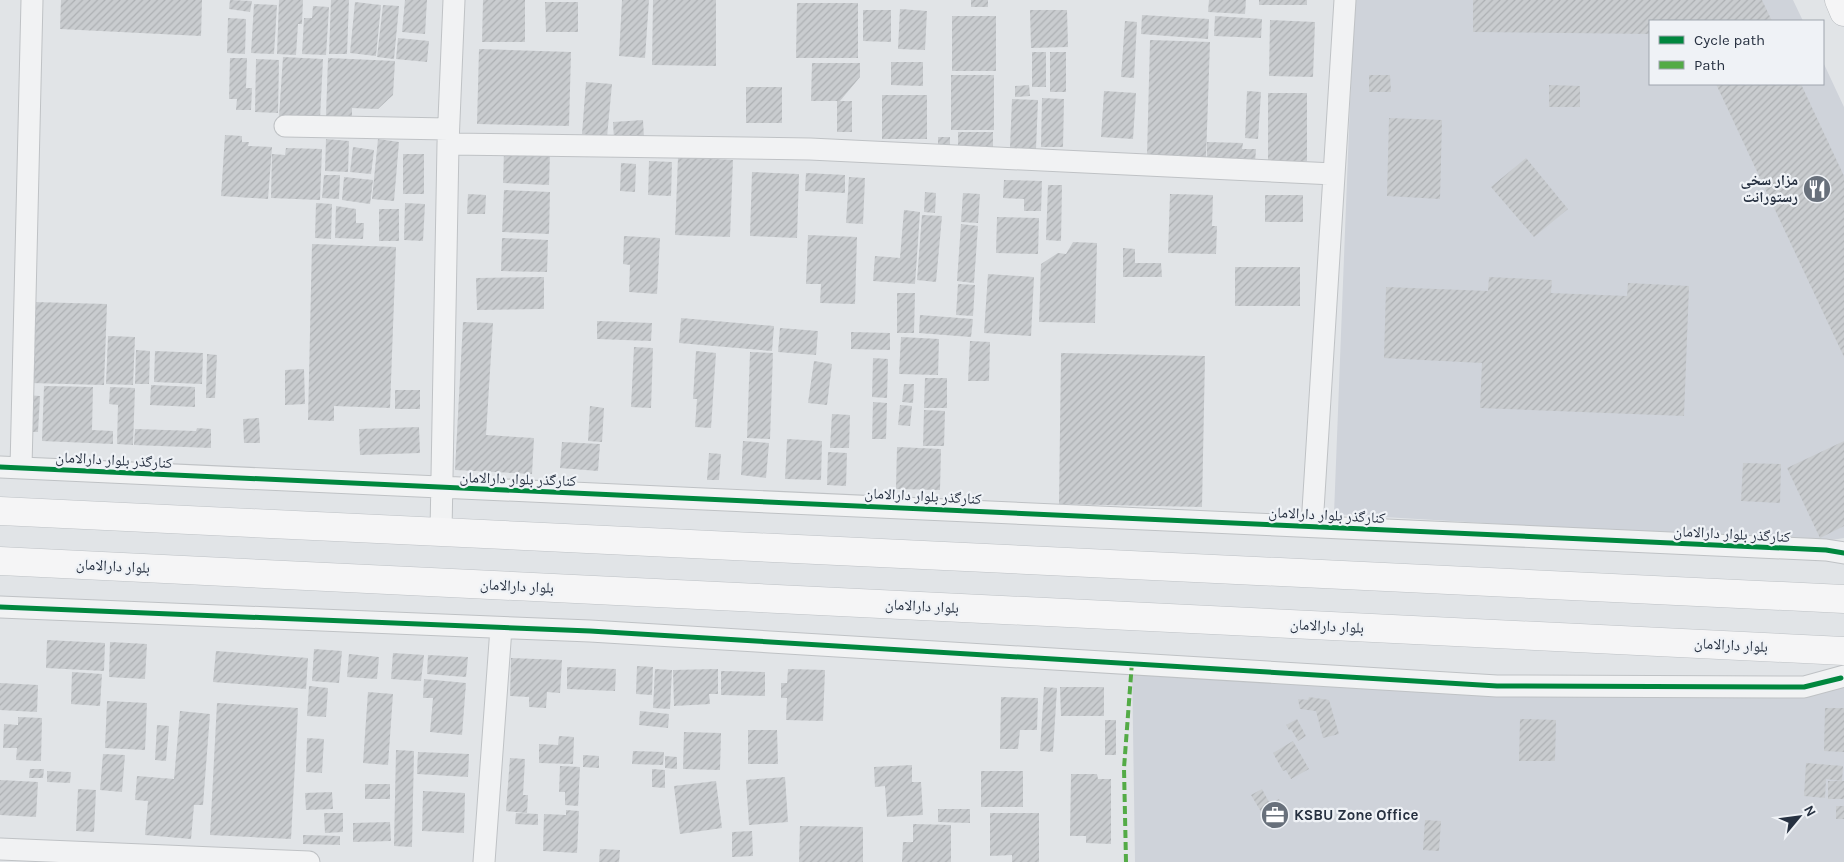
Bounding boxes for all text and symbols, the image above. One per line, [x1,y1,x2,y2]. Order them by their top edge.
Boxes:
legend [1649,20,1824,85]
text: Cycle path [1694,31,1765,49]
text: Path [1694,56,1725,74]
place label: مزار سخی رستورانت [1741,171,1798,206]
restaurant icon: مزار سخی رستورانت [1802,174,1832,204]
street label: کنارگذر بلوار دارالامان [55,448,173,473]
street label: کنارگذر بلوار دارالامان [459,468,577,491]
street label: کنارگذر بلوار دارالامان [864,484,982,509]
street label: کنارگذر بلوار دارالامان [1268,503,1386,528]
street label: کنارگذر بلوار دارالامان [1673,522,1791,547]
street label: بلوار دارالامان [75,555,150,578]
street label: بلوار دارالامان [479,575,554,598]
street label: بلوار دارالامان [884,595,959,618]
street label: بلوار دارالامان [1289,615,1364,638]
street label: بلوار دارالامان [1693,634,1768,657]
north arrow [1774,792,1824,842]
office icon: KSBU Zone Office [1260,800,1290,830]
text: N [1800,802,1820,819]
place label: KSBU Zone Office [1294,806,1418,824]

